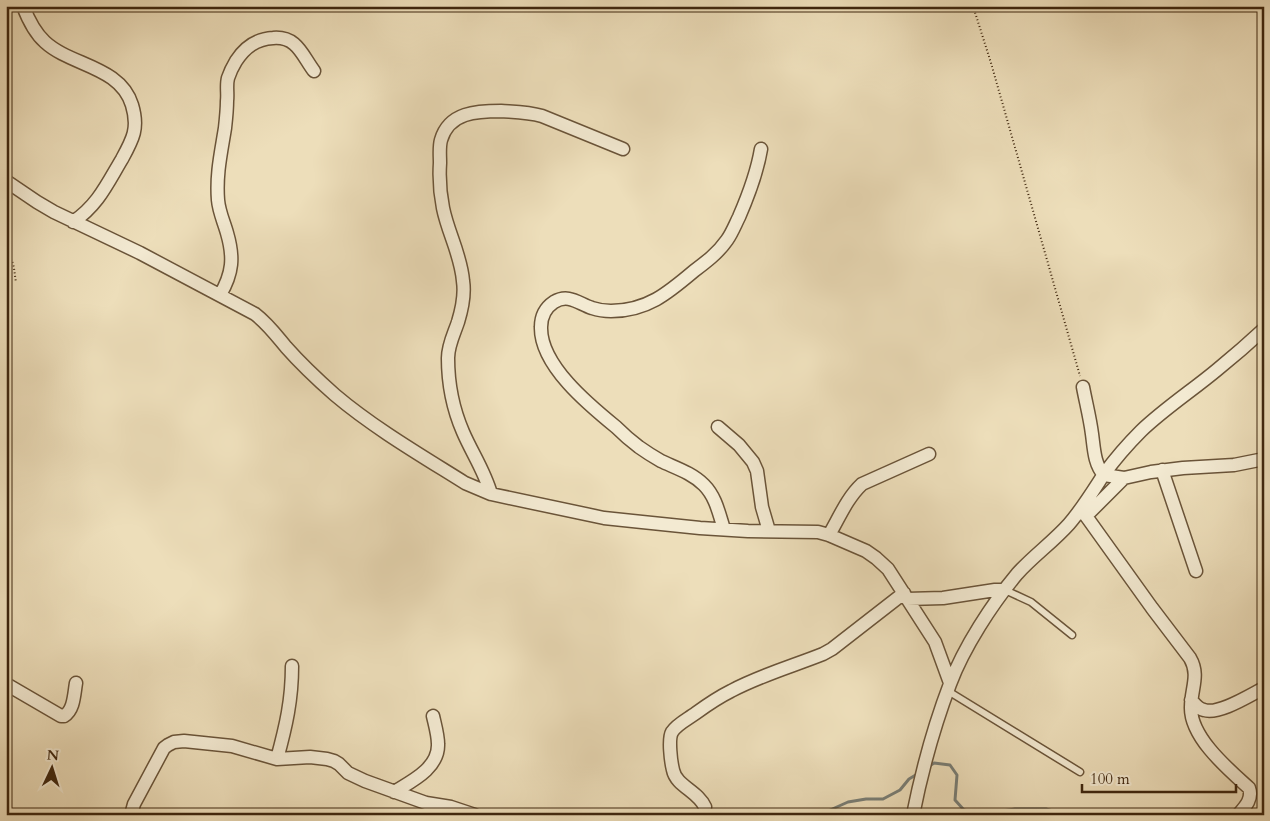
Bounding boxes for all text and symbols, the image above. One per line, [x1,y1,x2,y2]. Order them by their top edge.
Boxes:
north arrow [28,744,78,794]
text: N [46,746,60,765]
scale bar [1082,761,1236,793]
text: 100 m [1090,769,1130,789]

